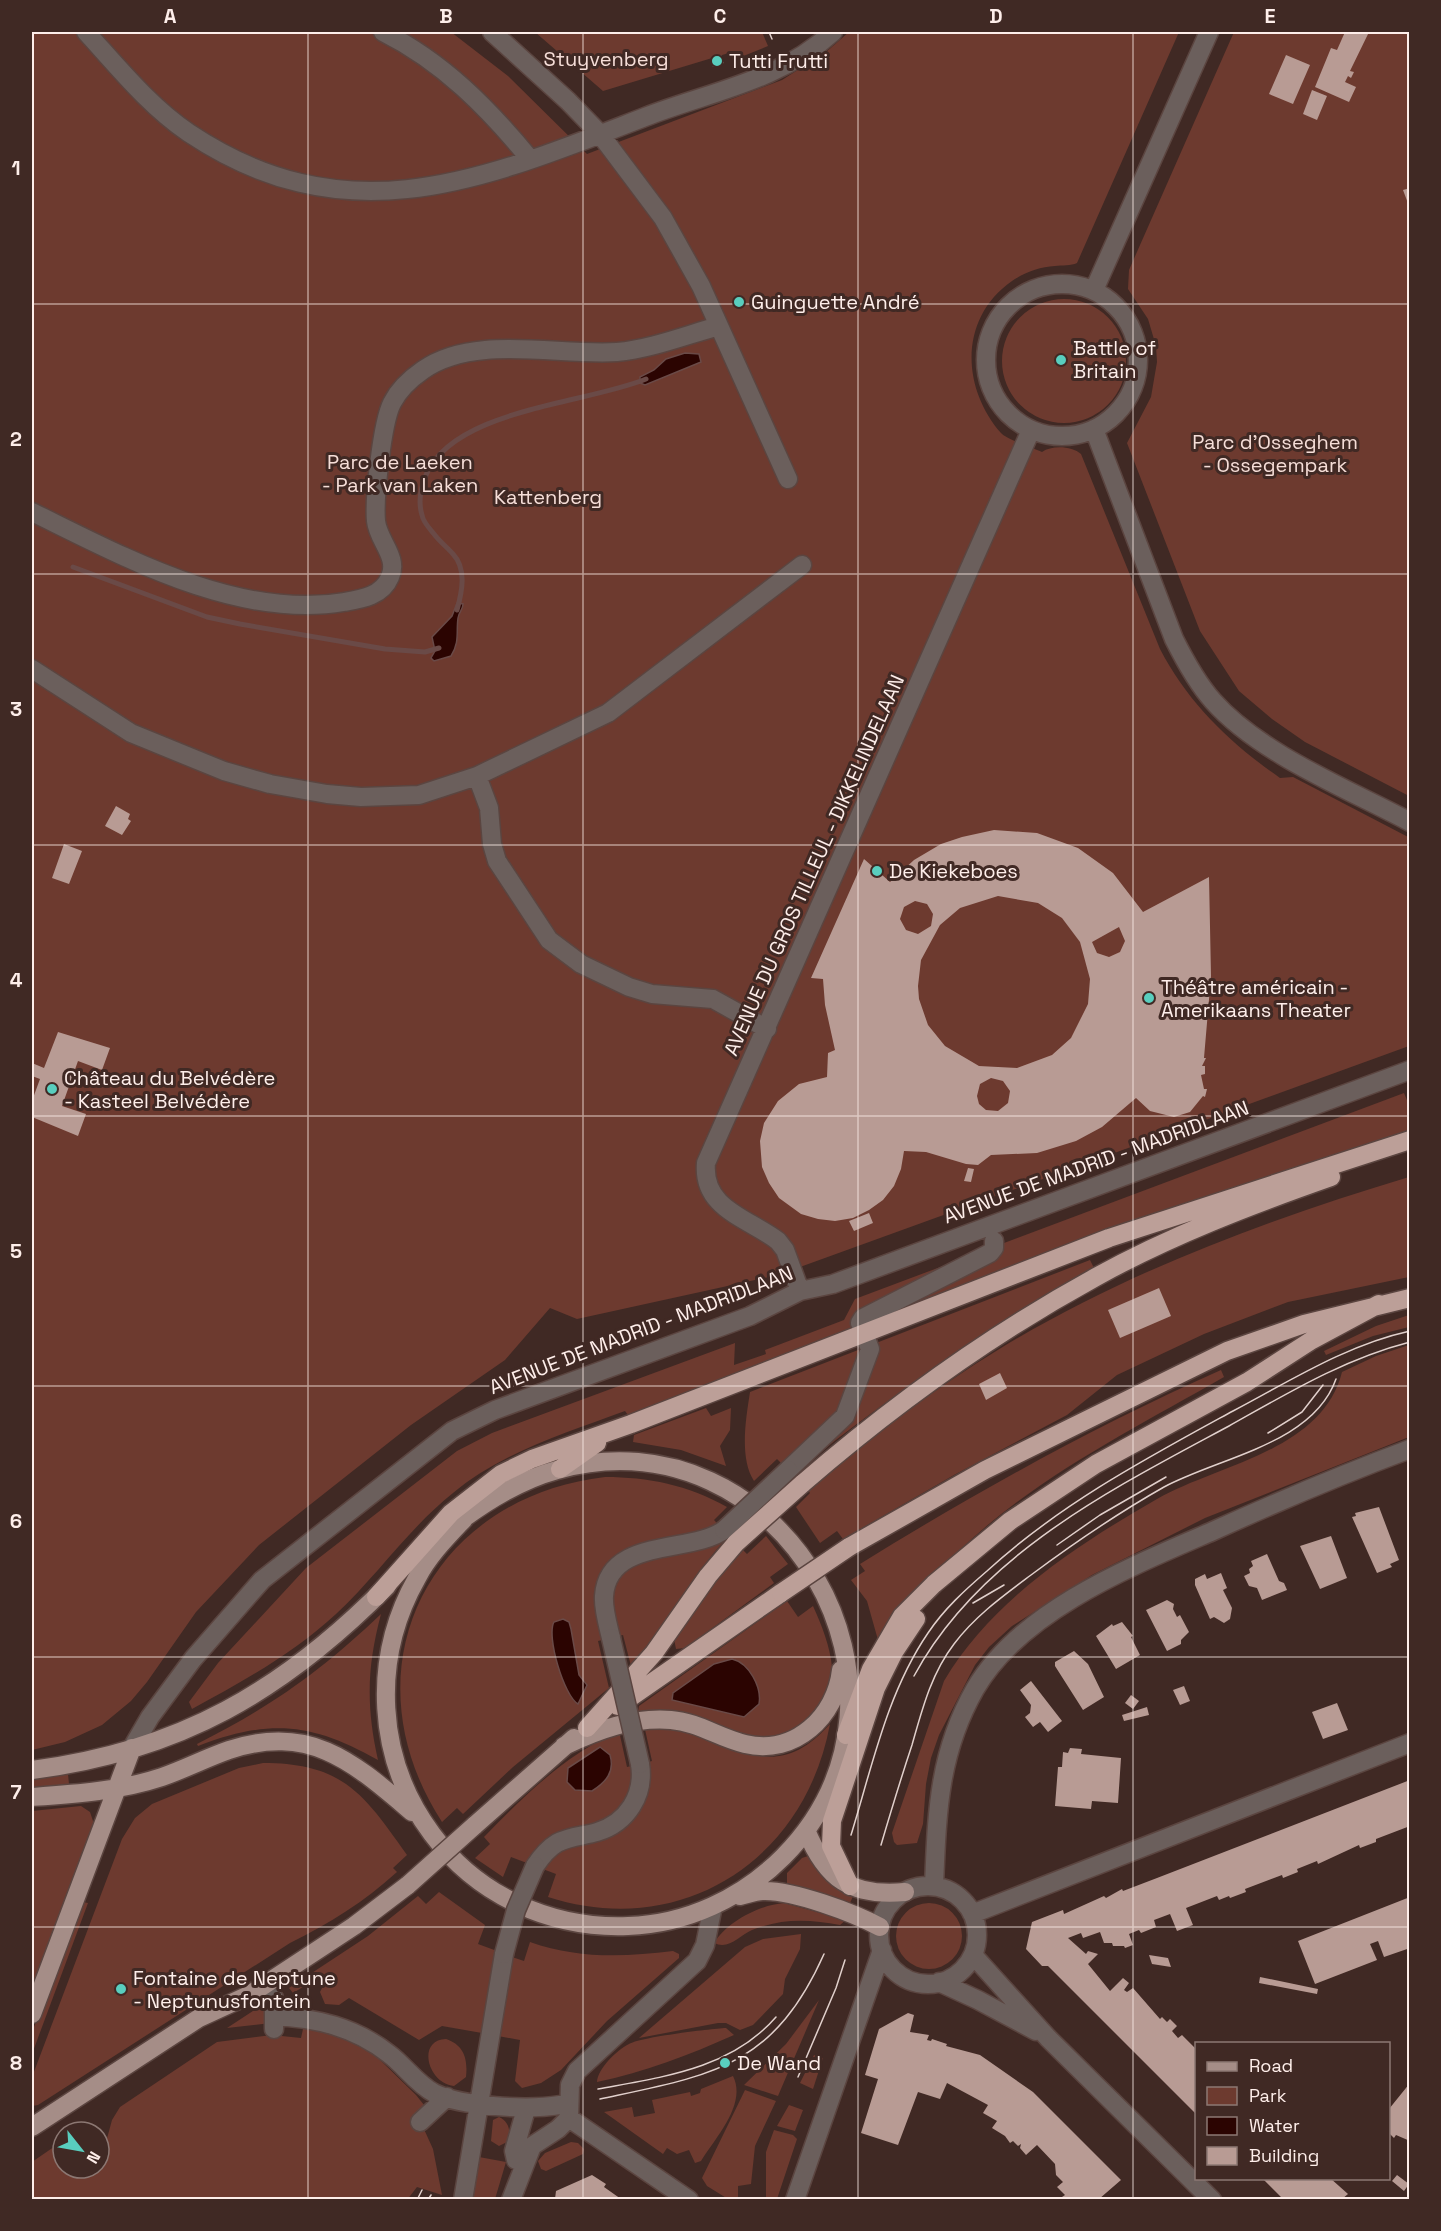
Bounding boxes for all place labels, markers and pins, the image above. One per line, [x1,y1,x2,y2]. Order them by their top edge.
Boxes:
place label: Tutti Frutti [729,48,828,74]
marker: Tutti Frutti [710,54,724,68]
place label: Guinguette André [751,289,920,315]
marker: Guinguette André [732,295,746,309]
place label: Battle of Britain [1073,335,1156,384]
marker: Battle of Britain [1054,353,1068,367]
place label: De Kiekeboes [889,858,1018,884]
marker: De Kiekeboes [870,864,884,878]
place label: Théâtre américain - Amerikaans Theater [1161,974,1351,1023]
marker: Théâtre américain - Amerikaans Theater [1142,991,1156,1005]
place label: Château du Belvédère - Kasteel Belvédère [64,1065,275,1114]
marker: Château du Belvédère - Kasteel Belvédère [45,1082,59,1096]
place label: Fontaine de Neptune - Neptunusfontein [133,1965,336,2014]
marker: Fontaine de Neptune - Neptunusfontein [114,1982,128,1996]
place label: De Wand [737,2050,821,2076]
marker: De Wand [718,2056,732,2070]

